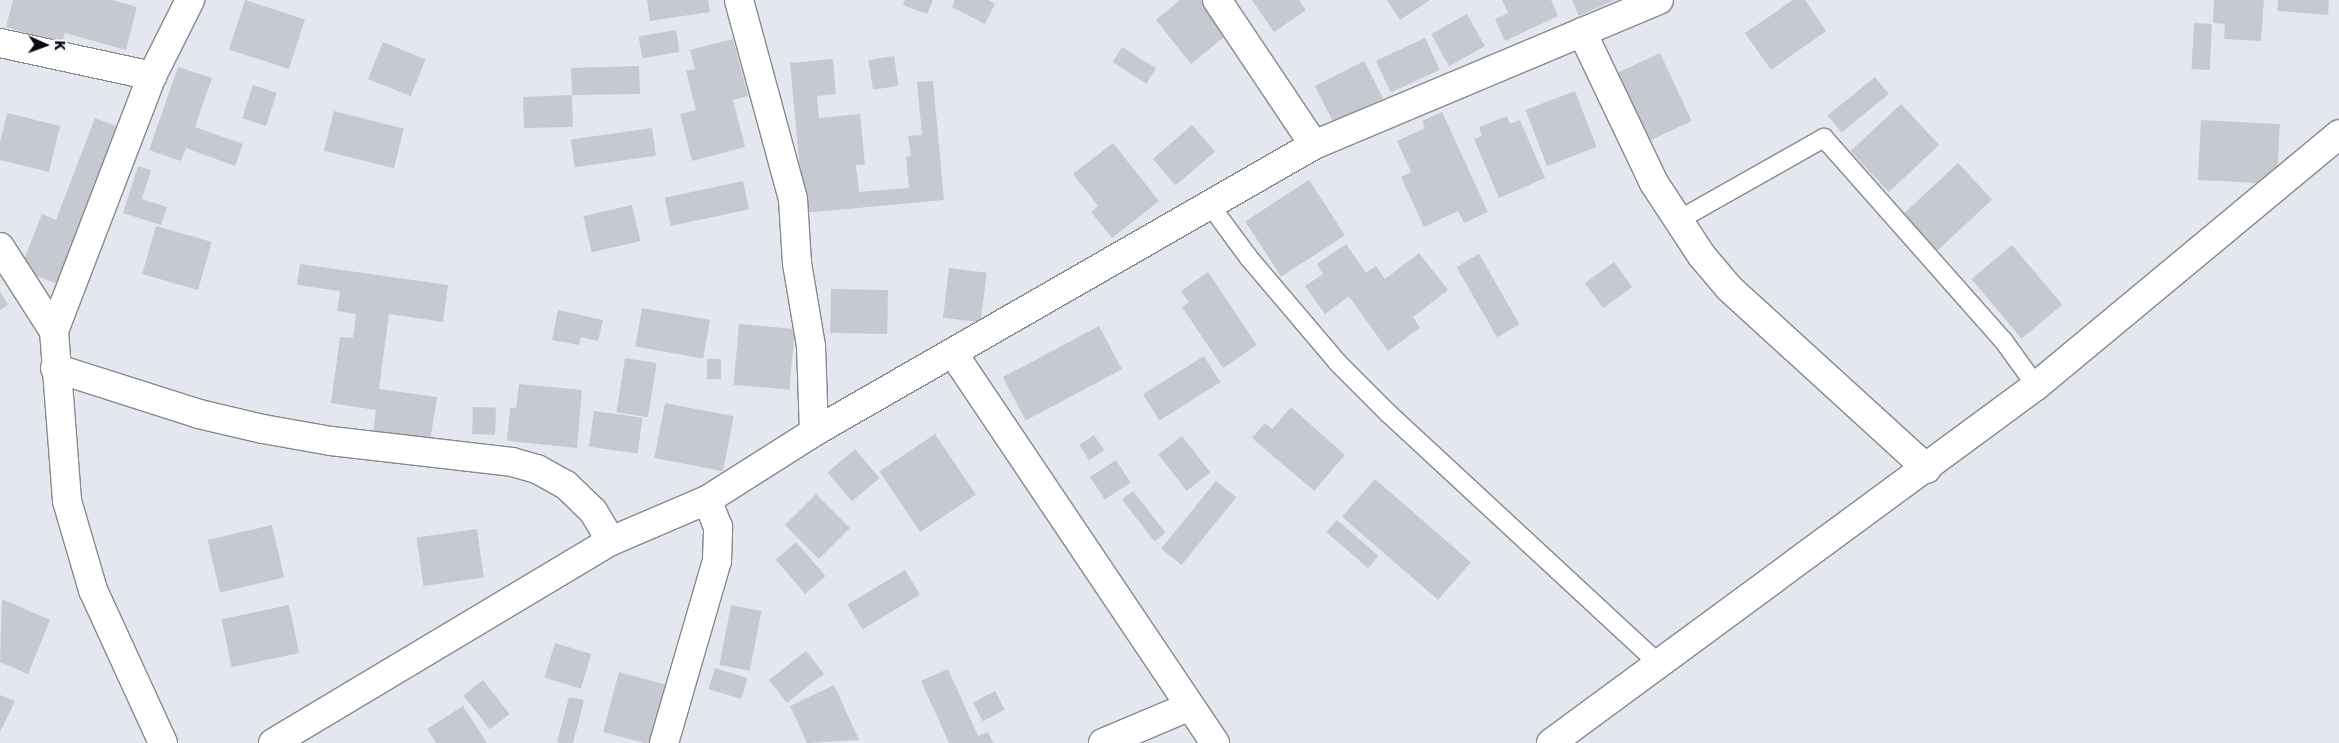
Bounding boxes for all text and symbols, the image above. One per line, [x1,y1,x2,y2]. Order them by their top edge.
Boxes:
north arrow [20,20,70,70]
text: K [52,40,69,51]

